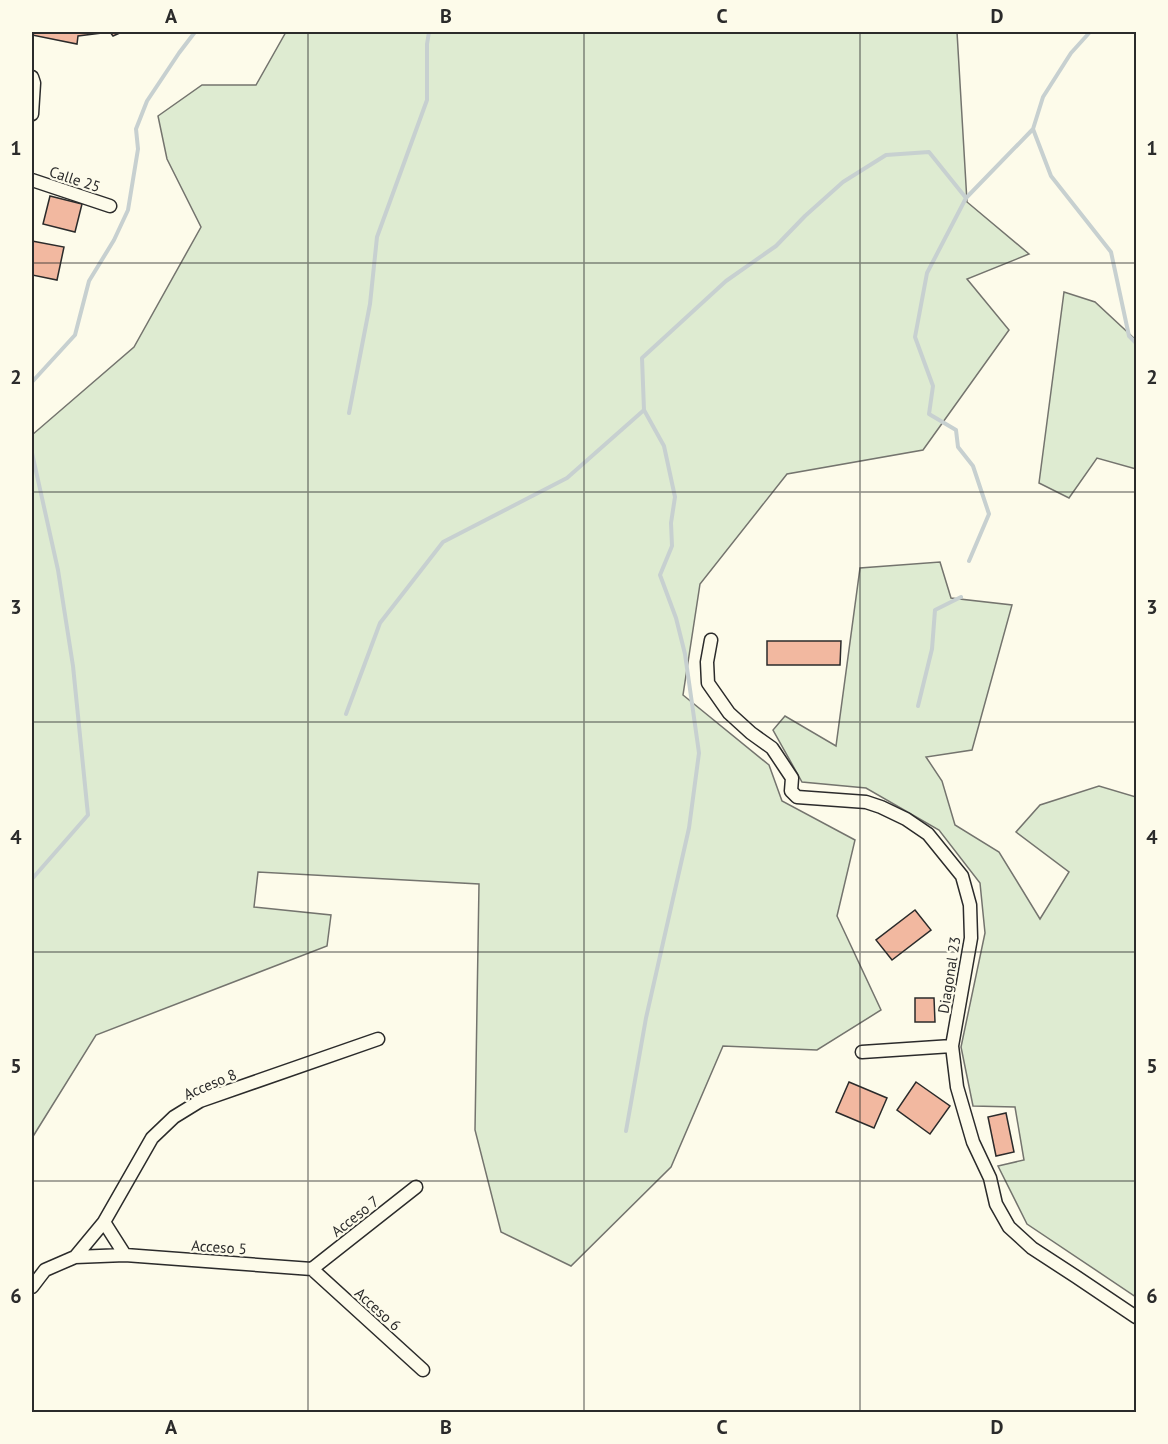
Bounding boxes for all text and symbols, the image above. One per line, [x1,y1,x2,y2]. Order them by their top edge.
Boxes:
text: A [165,3,178,29]
text: B [440,3,452,29]
text: C [716,3,728,29]
text: D [991,3,1004,29]
text: 1 [10,135,22,161]
text: 1 [1146,135,1158,161]
street label: Calle 25 [47,162,103,196]
text: 2 [10,364,22,390]
text: 2 [1146,364,1158,390]
text: 3 [10,594,22,620]
text: 3 [1146,594,1158,620]
text: 4 [10,824,22,850]
text: 4 [1146,824,1158,850]
street label: Diagonal 23 [934,935,964,1015]
text: 5 [10,1053,22,1079]
text: 5 [1146,1053,1158,1079]
street label: Acceso 8 [181,1064,239,1104]
street label: Acceso 7 [327,1191,383,1241]
street label: Acceso 5 [191,1236,247,1258]
text: 6 [10,1283,22,1309]
street label: Acceso 6 [351,1283,405,1335]
text: 6 [1146,1283,1158,1309]
text: A [165,1414,178,1440]
text: B [440,1414,452,1440]
text: C [716,1414,728,1440]
text: D [991,1414,1004,1440]

